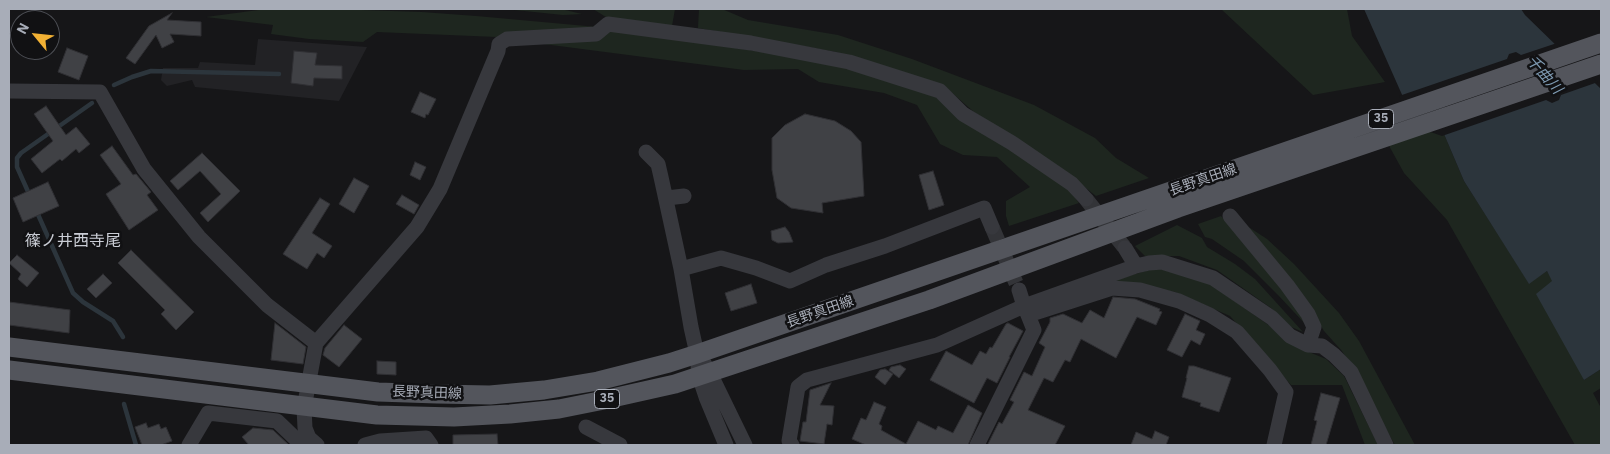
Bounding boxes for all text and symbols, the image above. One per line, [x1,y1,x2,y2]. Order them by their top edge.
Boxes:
north arrow [10,10,60,60]
text: N [12,20,33,37]
water label: 千曲川 [1522,52,1566,98]
road number: 35 [1368,110,1394,128]
street label: 長野真田線 [1167,161,1239,199]
district label: 篠ノ井西寺尾 [25,231,121,251]
street label: 長野真田線 [784,293,856,331]
street label: 長野真田線 [392,383,462,403]
road number: 35 [594,389,620,408]

